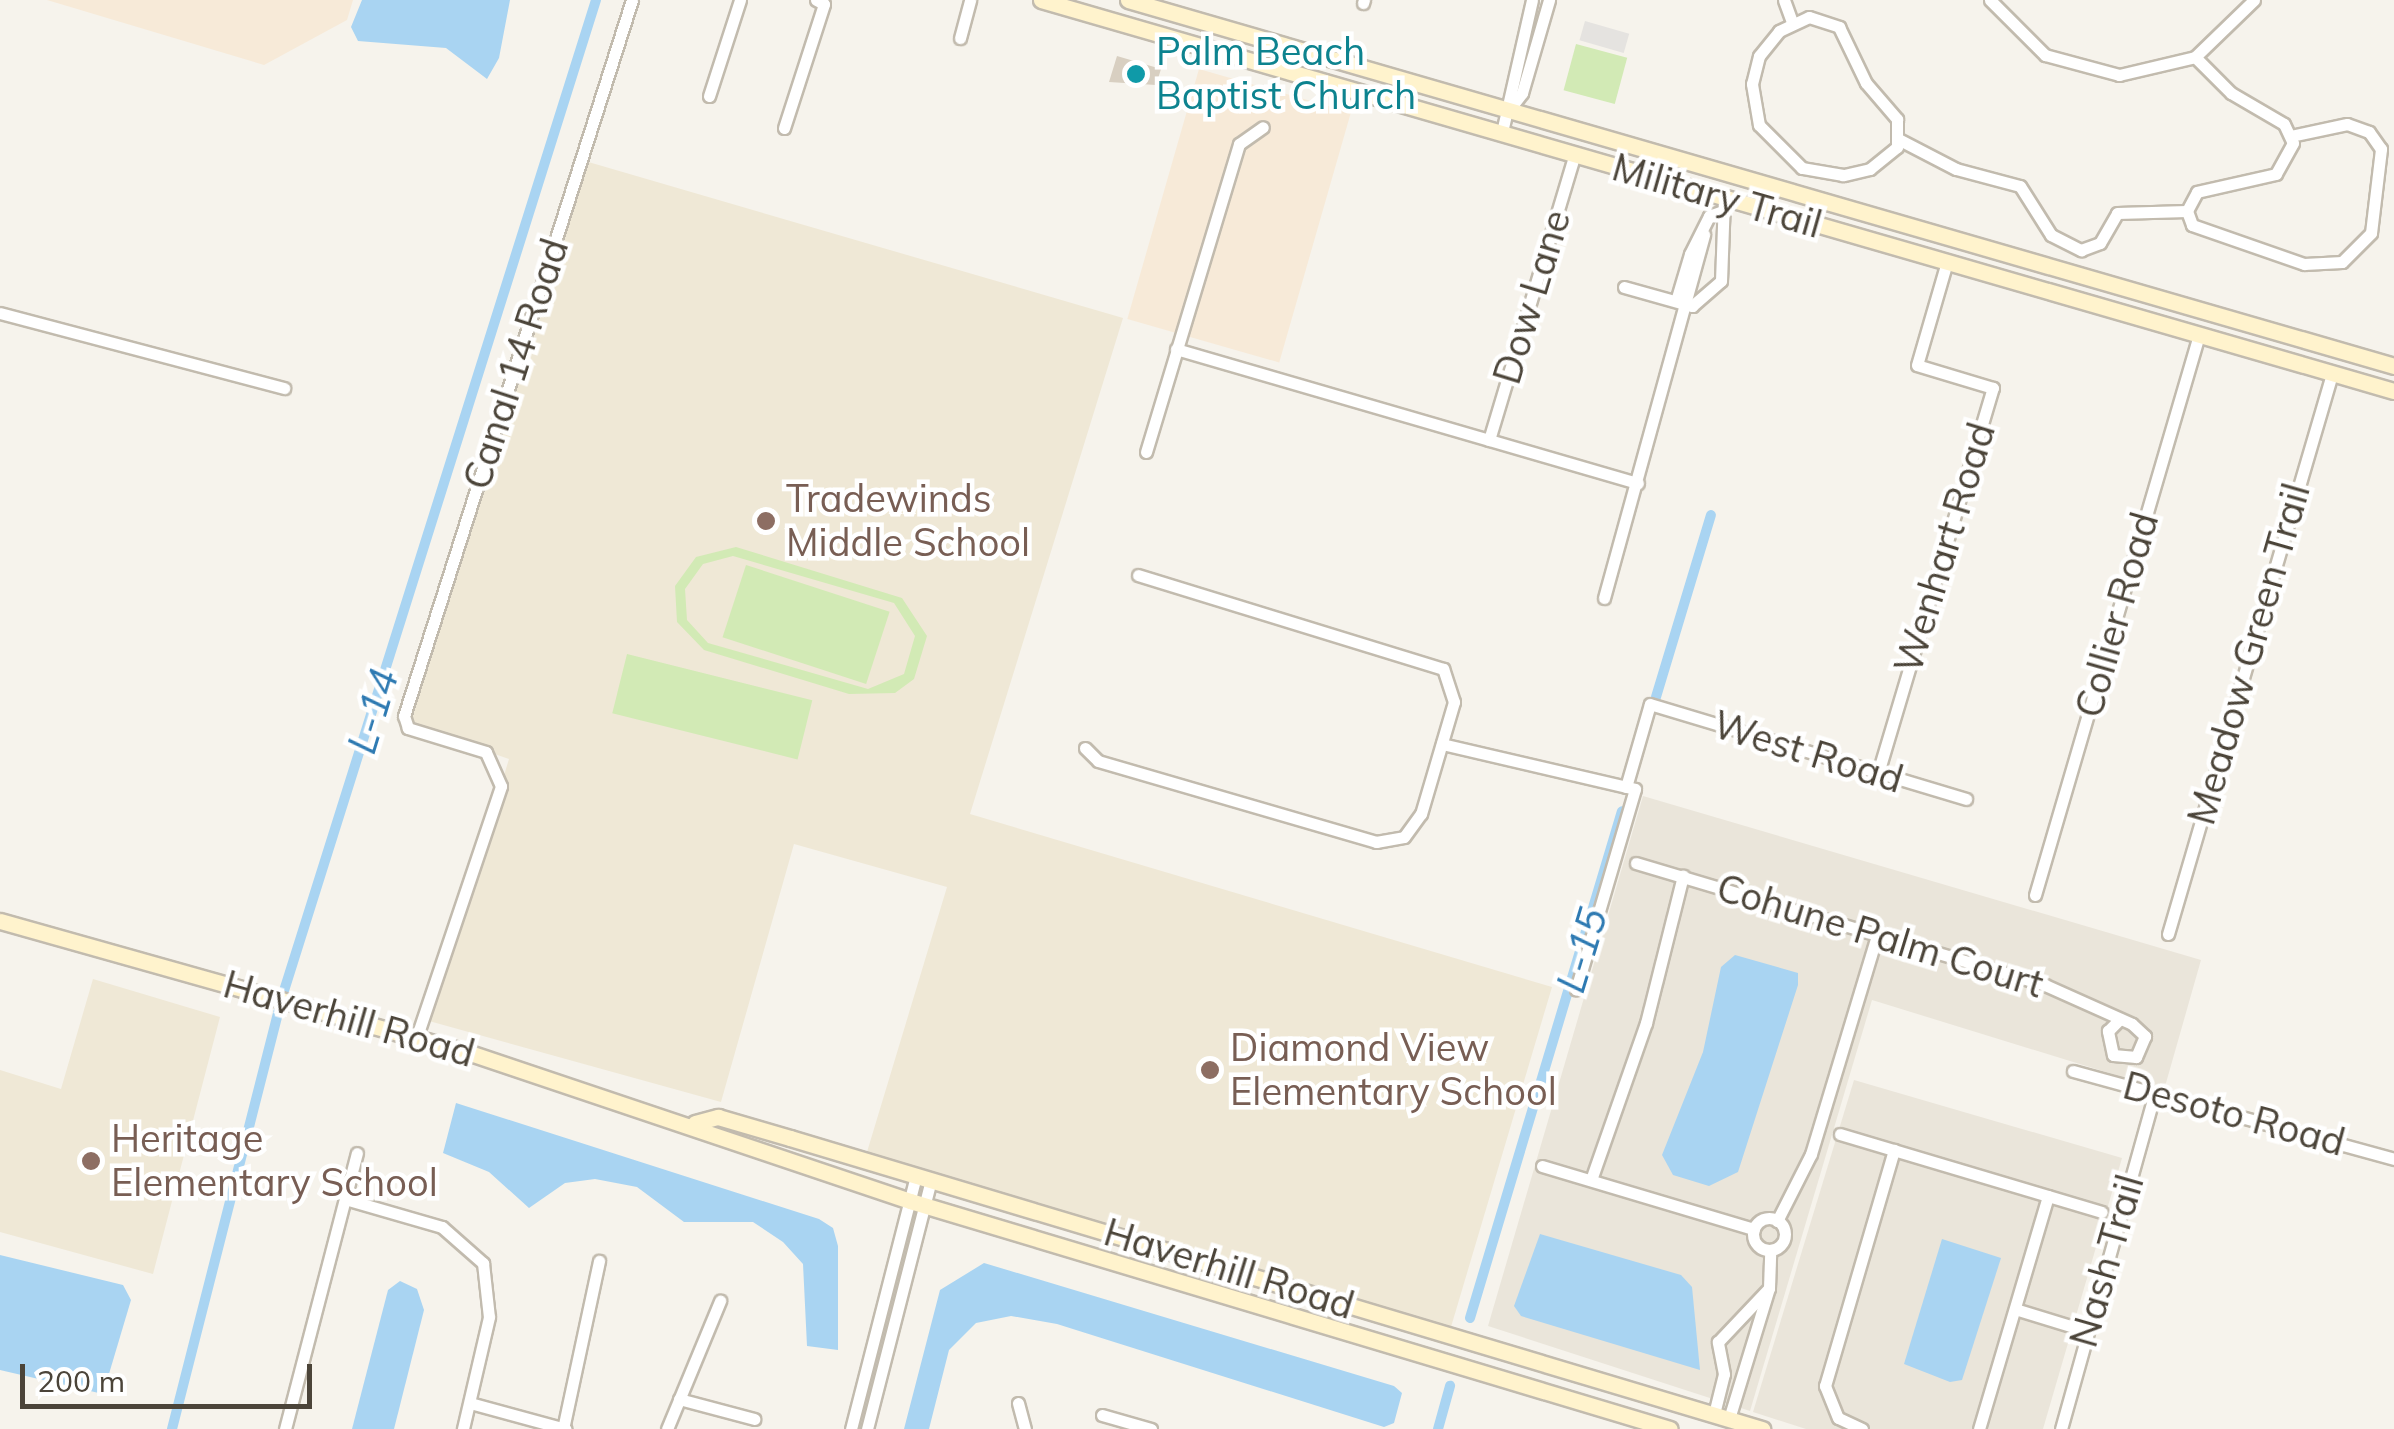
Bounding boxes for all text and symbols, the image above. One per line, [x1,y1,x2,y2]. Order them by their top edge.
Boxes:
place label: Palm Beach Baptist Church [1156,29,1416,118]
marker: Palm Beach Baptist Church [1125,63,1147,85]
street label: Military Trail [1607,144,1827,248]
street label: Dow Lane [1484,205,1580,389]
street label: Canal 14 Road [454,233,578,495]
street label: Wenhart Road [1885,417,2005,679]
place label: Tradewinds Middle School [786,476,1030,566]
street label: Meadow Green Trail [2178,478,2320,830]
street label: Collier Road [2066,507,2168,723]
marker: Tradewinds Middle School [755,510,777,532]
water label: L-14 [337,663,407,759]
street label: West Road [1708,702,1908,802]
street label: Cohune Palm Court [1711,865,2049,1007]
water label: L-15 [1546,902,1616,998]
street label: Haverhill Road [218,961,480,1077]
place label: Diamond View Elementary School [1230,1025,1557,1114]
marker: Diamond View Elementary School [1199,1059,1221,1081]
street label: Desoto Road [2118,1063,2350,1165]
place label: Heritage Elementary School [111,1116,438,1206]
marker: Heritage Elementary School [80,1150,102,1172]
street label: Nash Trail [2061,1170,2153,1352]
street label: Haverhill Road [1099,1209,1359,1329]
scale bar [25,1344,318,1406]
text: 200 m [37,1362,125,1400]

